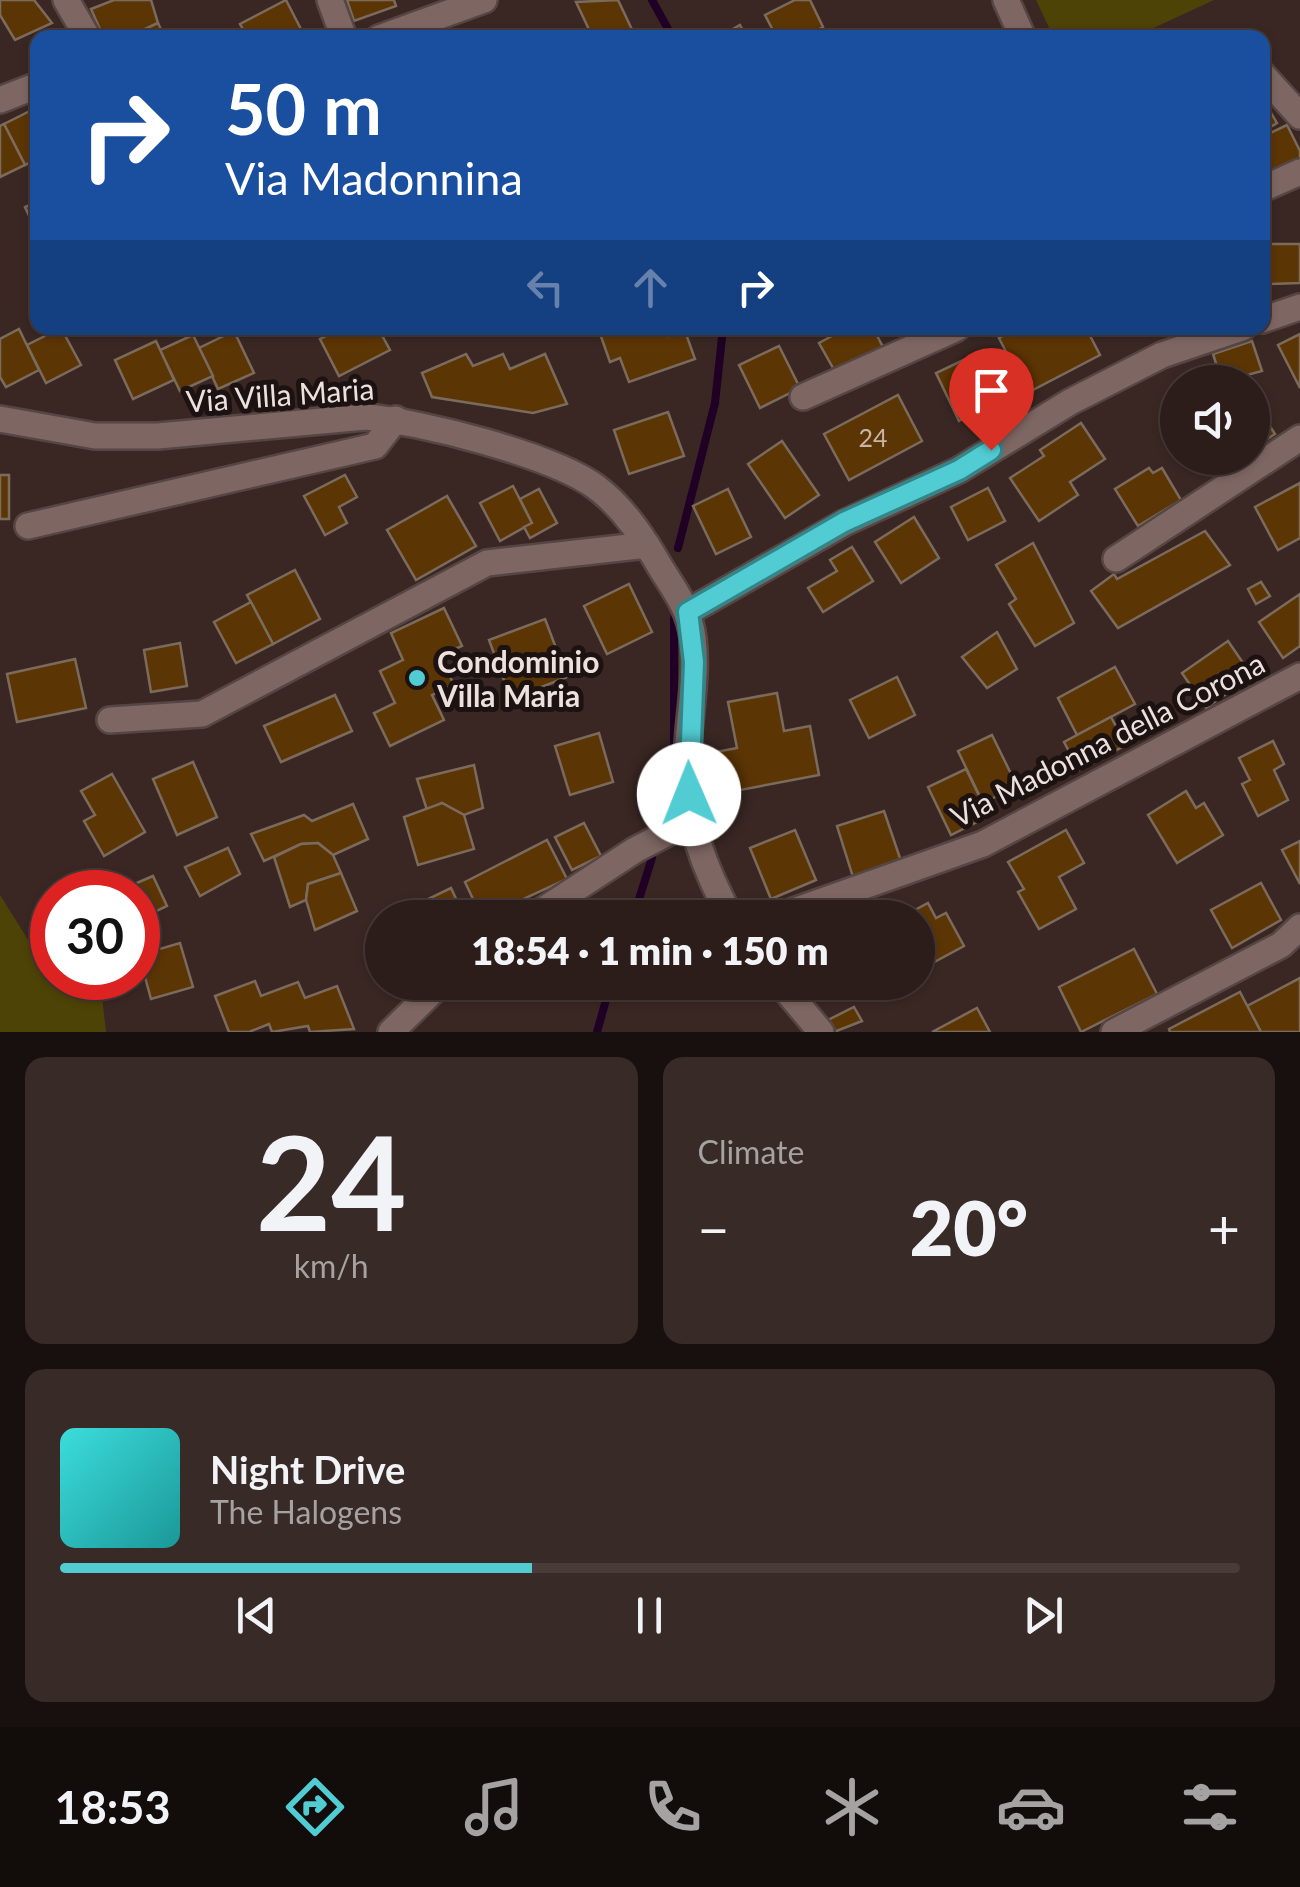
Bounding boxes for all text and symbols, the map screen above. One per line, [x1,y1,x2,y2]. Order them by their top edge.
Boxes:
text: 50 m [225,66,382,150]
icon: right [60,70,190,200]
text: Via Madonnina [225,151,523,205]
icon: left [518,260,573,315]
icon: ahead [623,260,678,315]
icon: right [728,260,783,315]
pin [949,348,1034,451]
icon: arrive [964,363,1019,418]
map controls [1160,365,1270,475]
button: sound [1160,365,1270,475]
street label: Via Villa Maria [185,369,375,419]
house number: 24 [858,422,888,452]
place label: Condominio Villa Maria [436,643,599,713]
street label: Via Madonna della Corona [944,644,1270,834]
marker: Condominio Villa Maria [406,667,428,689]
position arrow [637,742,741,846]
speed limit sign: 30 [30,870,160,1000]
text: 18:54 · 1 min · 150 m [471,927,829,973]
text: 24 [256,1103,407,1259]
text: Climate [698,1132,804,1171]
text: 20° [910,1182,1028,1272]
text: − [698,1195,729,1261]
text: + [1208,1195,1240,1261]
text: km/h [294,1246,369,1285]
text: Night Drive [210,1446,405,1492]
text: The Halogens [210,1492,402,1531]
icon: previous [229,1588,284,1643]
icon: pause [622,1588,677,1643]
icon: next [1016,1588,1071,1643]
icon: directions [280,1772,350,1842]
icon: music [459,1772,529,1842]
icon: phone [638,1772,708,1842]
icon: climate [817,1772,887,1842]
icon: car [996,1772,1066,1842]
icon: filters [1175,1772,1245,1842]
text: 18:53 [55,1780,171,1834]

